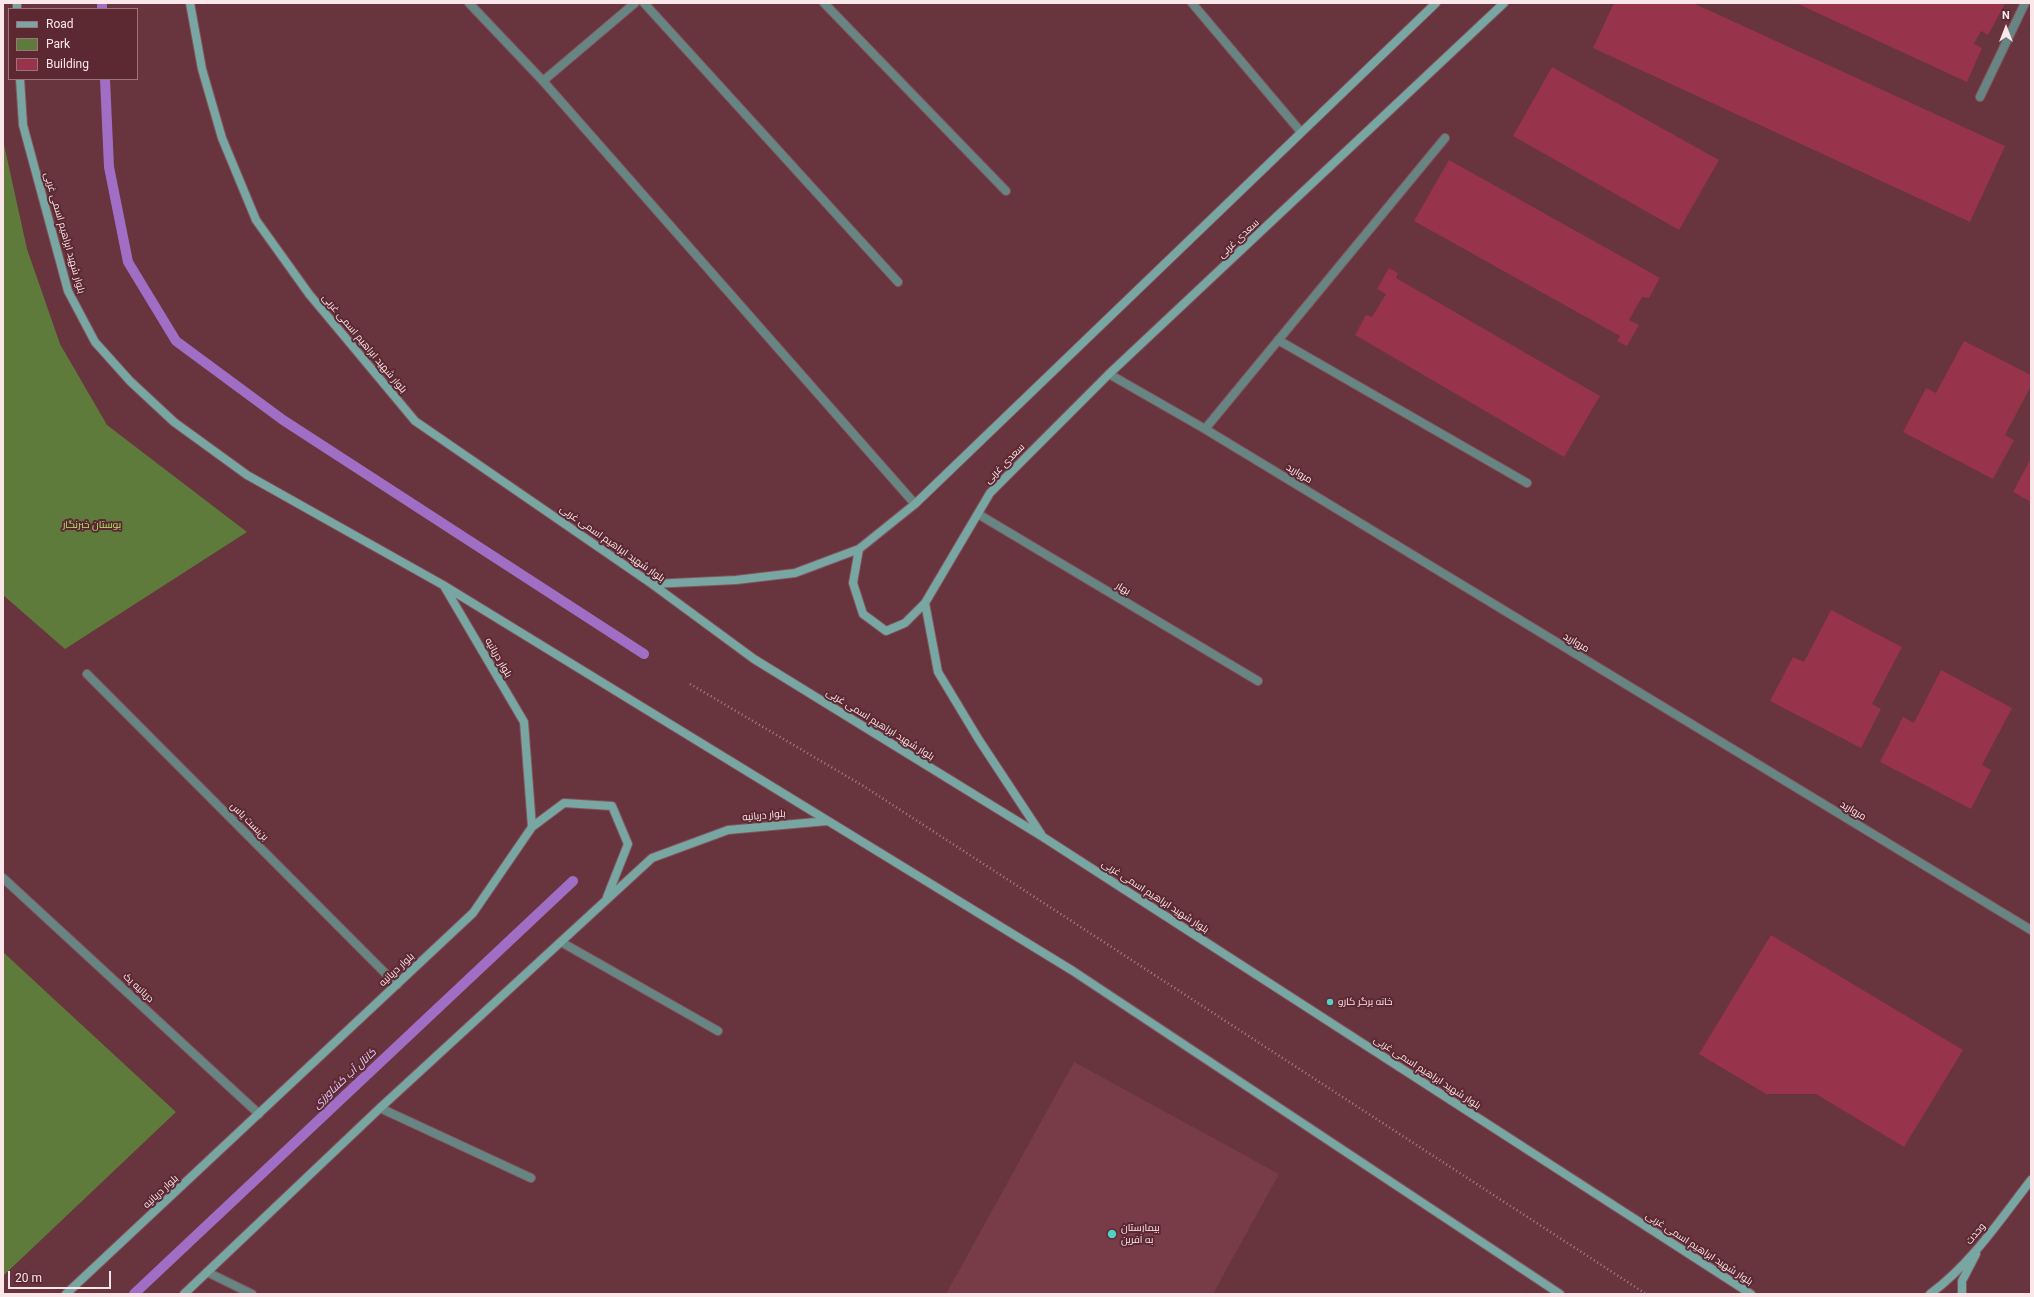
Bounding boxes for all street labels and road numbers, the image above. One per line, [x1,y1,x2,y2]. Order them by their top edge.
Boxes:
street label: بلوار شهید ابراهیم اسمی غربی [41,171,87,295]
street label: سعدی غربی [1216,217,1262,261]
street label: بلوار شهید ابراهیم اسمی غربی [319,292,409,396]
street label: سعدی غربی [982,441,1028,487]
street label: مروارید [1284,462,1314,486]
street label: بلوار شهید ابراهیم اسمی غربی [557,503,667,585]
street label: بهار [1114,580,1132,598]
street label: مروارید [1561,631,1591,655]
street label: بلوار دریانیه [482,636,514,680]
street label: بلوار شهید ابراهیم اسمی غربی [824,687,936,763]
street label: مروارید [1838,799,1868,823]
street label: بن‌بست یاس [227,800,271,844]
street label: بلوار دریانیه [742,808,786,824]
street label: بلوار شهید ابراهیم اسمی غربی [1099,858,1211,936]
street label: بلوار دریانیه [377,951,417,989]
street label: دریانیه یک [120,971,156,1005]
street label: بلوار شهید ابراهیم اسمی غربی [1371,1034,1483,1112]
street label: بلوار دریانیه [141,1173,181,1211]
street label: بلوار شهید ابراهیم اسمی غربی [1643,1210,1755,1288]
street label: وحدت [1964,1221,1988,1247]

